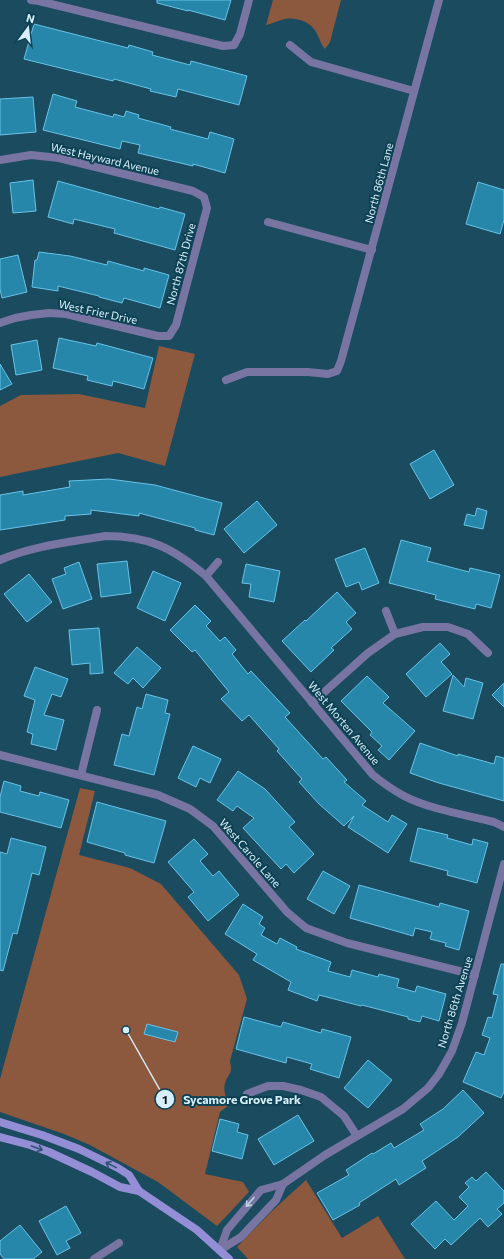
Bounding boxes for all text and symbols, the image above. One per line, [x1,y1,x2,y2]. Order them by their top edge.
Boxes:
north arrow [8,8,48,48]
text: N [25,11,36,25]
street label: West Hayward Avenue [49,140,161,177]
street label: North 86th Lane [362,141,396,224]
street label: North 87th Drive [163,221,198,306]
street label: West Frier Drive [58,297,139,326]
street label: West Morten Avenue [306,678,383,767]
street label: West Carole Lane [217,816,284,890]
street label: North 86th Avenue [434,954,475,1049]
callout: Sycamore Grove Park [155,1087,309,1111]
text: 1 [162,1092,168,1106]
text: Sycamore Grove Park [183,1092,301,1106]
one-way arrow [31,1145,44,1152]
one-way arrow [106,1161,118,1168]
one-way arrow [246,1197,255,1208]

